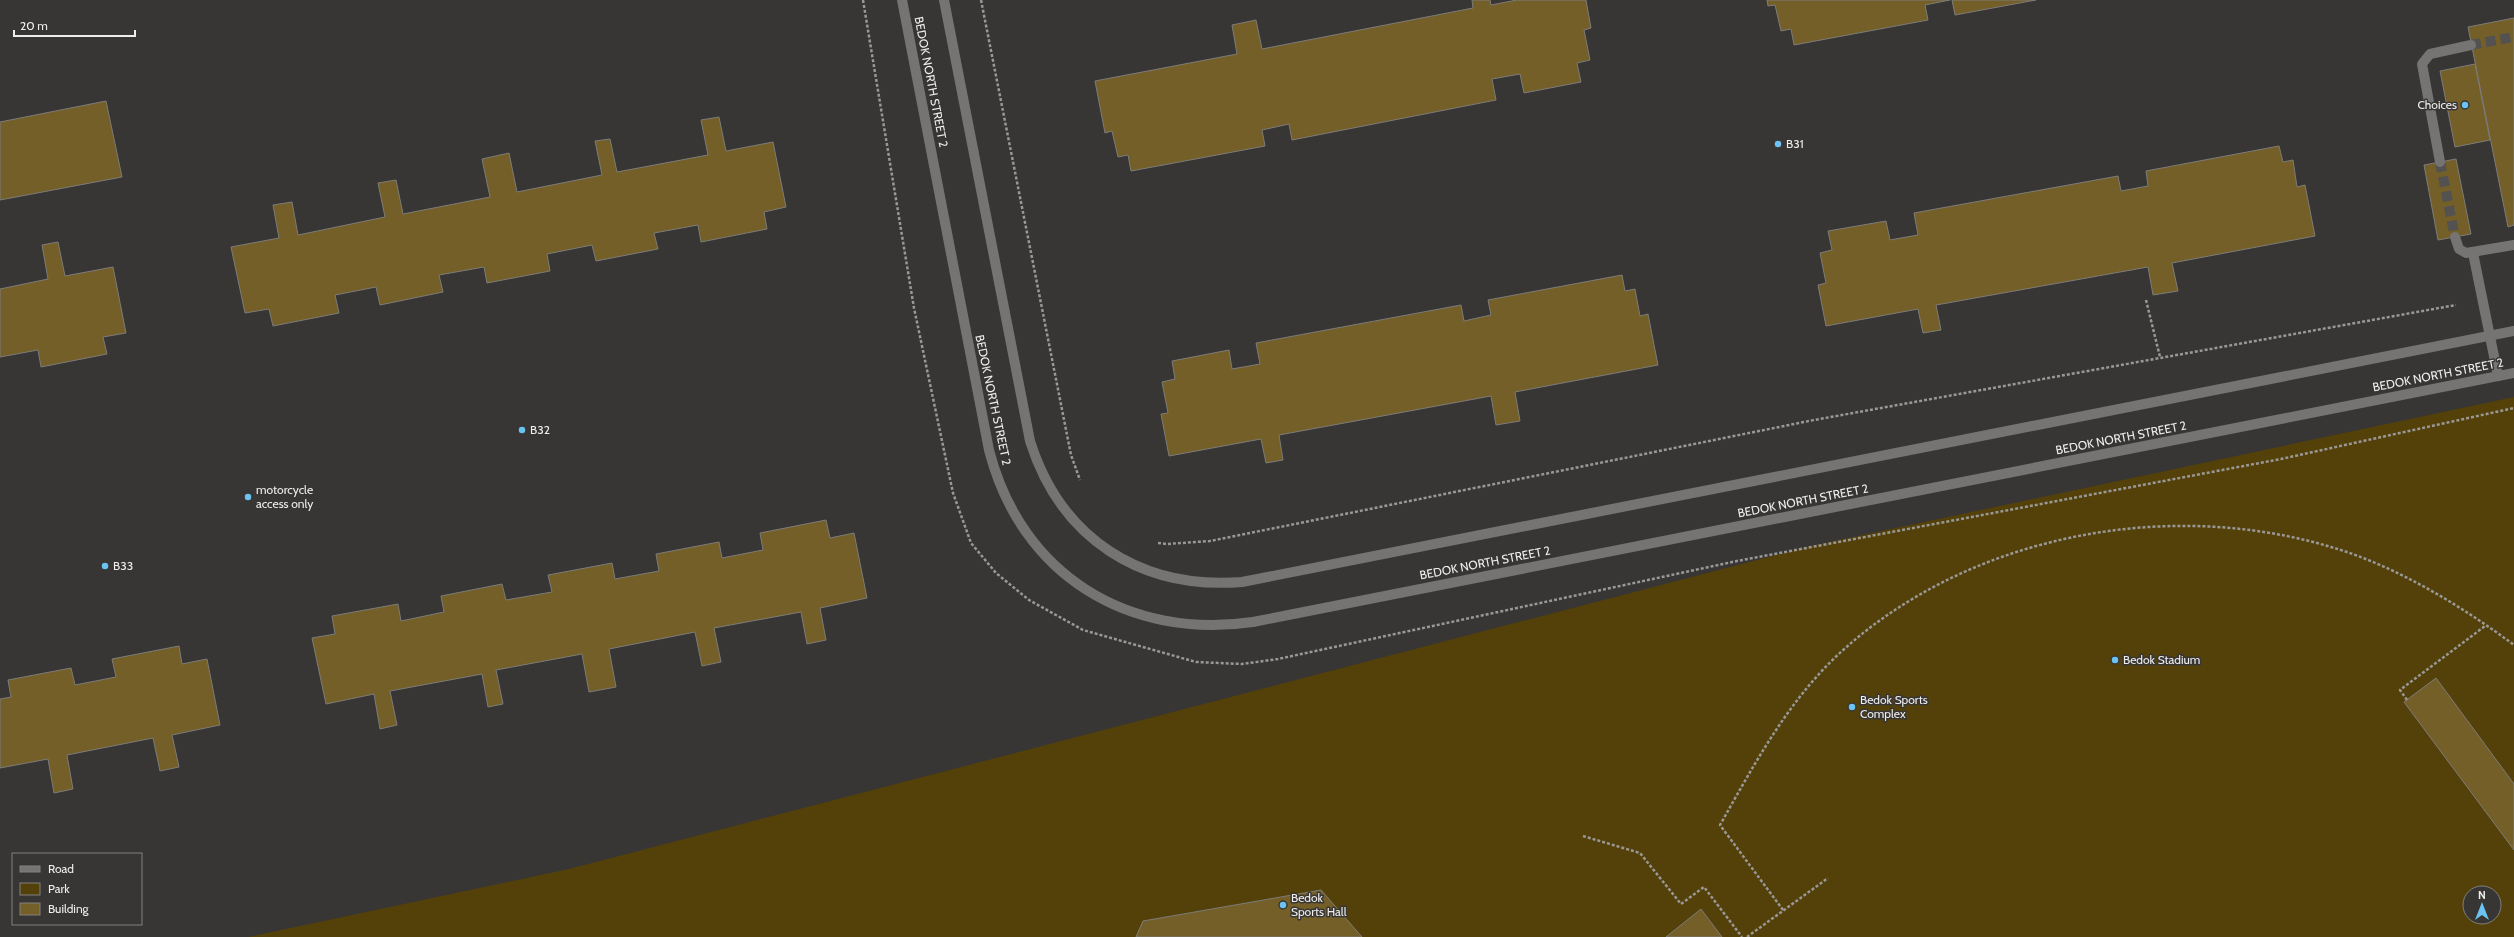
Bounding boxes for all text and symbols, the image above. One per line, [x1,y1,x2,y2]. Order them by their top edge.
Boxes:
scale bar [14,12,135,38]
street label: BEDOK NORTH STREET 2 [911,15,952,149]
text: 20 m [20,18,48,33]
place label: Choices [2417,97,2457,112]
marker: Choices [2460,100,2470,110]
place label: B31 [1786,136,1804,151]
marker: B31 [1773,139,1783,149]
street label: BEDOK NORTH STREET 2 [972,333,1015,466]
street label: BEDOK NORTH STREET 2 [2371,354,2505,395]
street label: BEDOK NORTH STREET 2 [2054,417,2188,458]
place label: B32 [530,422,550,437]
marker: B32 [517,425,527,435]
street label: BEDOK NORTH STREET 2 [1736,480,1870,521]
place label: motorcycle access only [256,482,313,511]
marker: motorcycle access only [243,492,253,502]
street label: BEDOK NORTH STREET 2 [1418,542,1552,583]
place label: B33 [113,558,133,573]
marker: B33 [100,561,110,571]
place label: Bedok Stadium [2123,652,2200,667]
marker: Bedok Stadium [2110,655,2120,665]
place label: Bedok Sports Complex [1860,692,1928,721]
marker: Bedok Sports Complex [1847,702,1857,712]
legend [12,853,142,925]
text: Road [48,861,74,876]
text: Park [48,881,70,896]
north arrow [2462,885,2502,925]
text: N [2478,888,2486,902]
place label: Bedok Sports Hall [1291,890,1347,919]
marker: Bedok Sports Hall [1278,900,1288,910]
text: Building [48,901,90,916]

